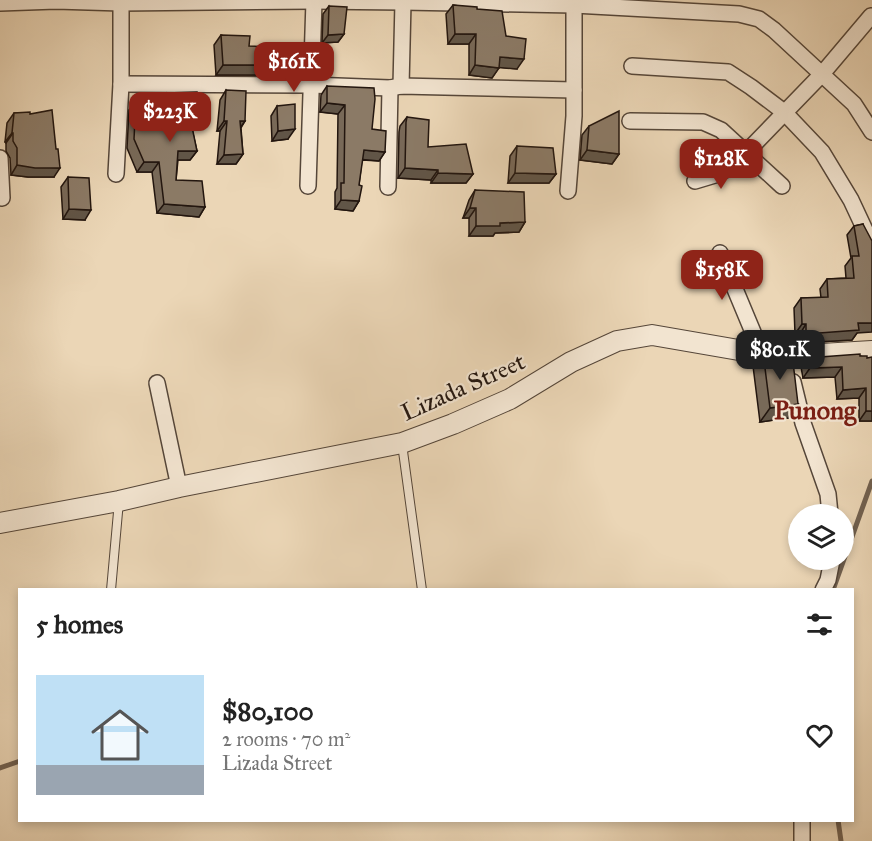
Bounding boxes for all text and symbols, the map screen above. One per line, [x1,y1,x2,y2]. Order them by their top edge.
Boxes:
pin: $161K [252,42,336,93]
text: $161K [268,49,320,73]
pin: $223K [128,92,212,143]
text: $223K [143,99,197,123]
pin: $128K [679,139,763,190]
text: $128K [694,146,748,170]
pin: $158K [680,250,764,301]
text: $158K [695,257,749,281]
pin: $80.1K [731,330,829,381]
text: $80.1K [750,337,810,361]
street label: Lizada Street [396,346,530,428]
district label: Punong [774,394,857,427]
map controls [788,504,854,570]
button: layers [788,504,854,570]
text: 5 homes [36,608,123,640]
icon: filters [803,608,836,641]
text: $80,100 [222,695,314,727]
icon: home [84,699,156,771]
icon: heart [803,719,836,752]
text: 2 rooms · 70 m² [222,727,350,751]
text: Lizada Street [222,751,332,775]

